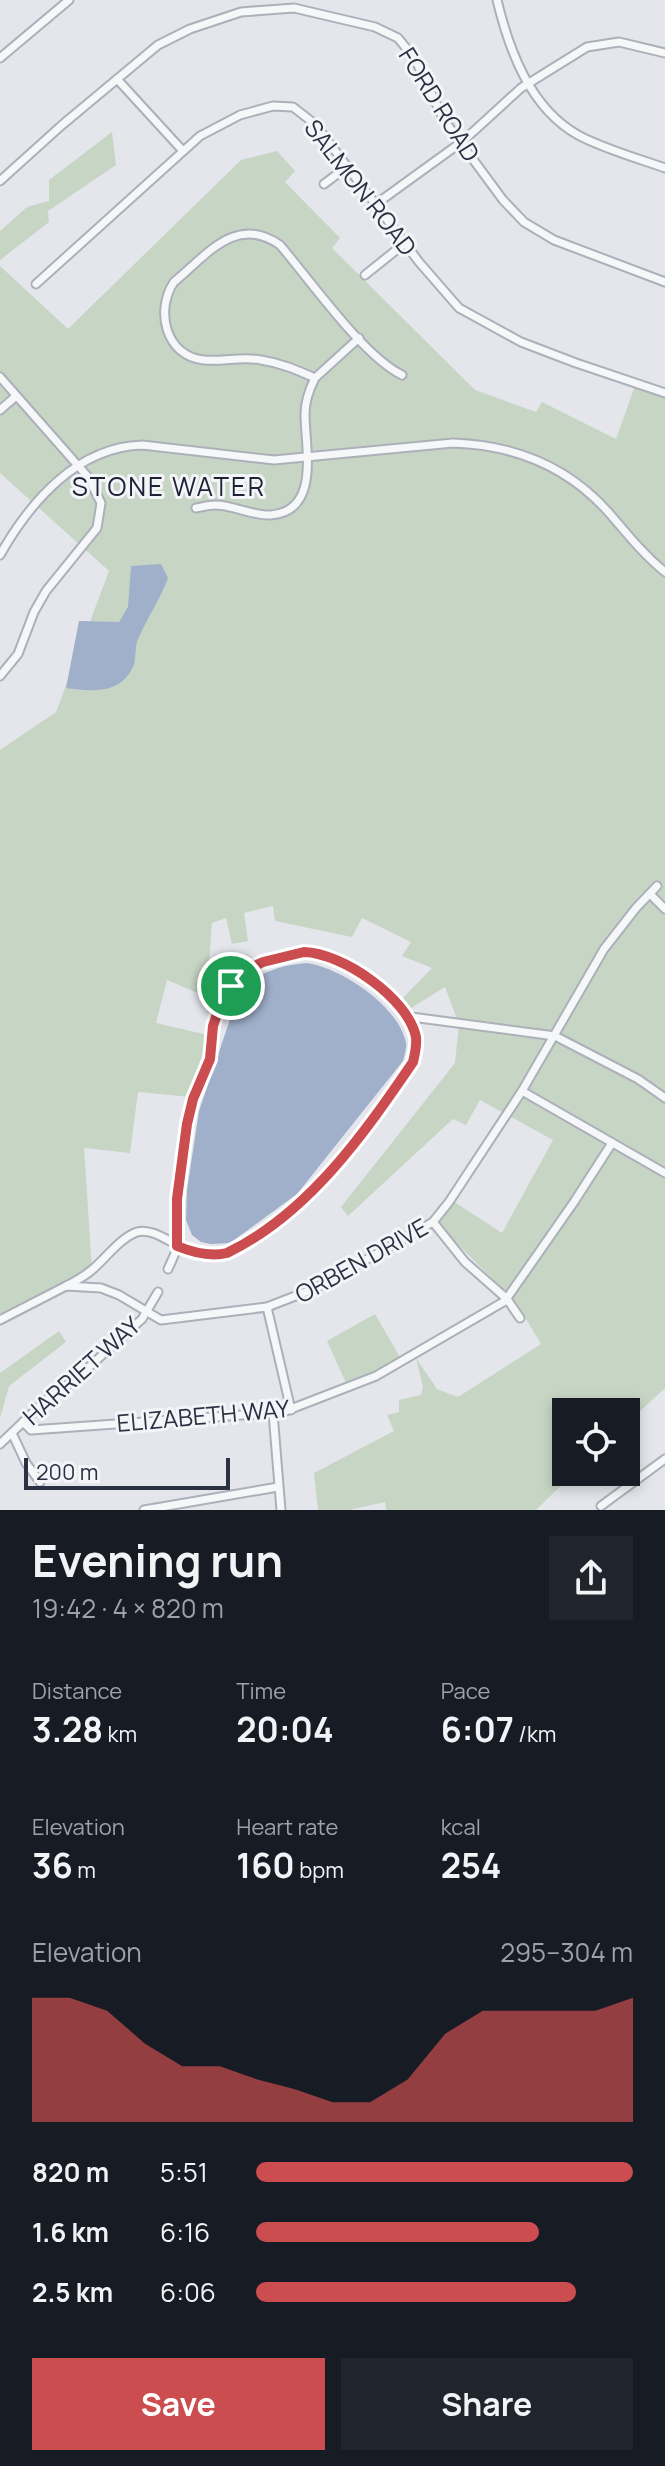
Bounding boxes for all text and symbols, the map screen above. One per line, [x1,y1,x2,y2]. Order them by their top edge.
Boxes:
street label: FORD ROAD [392,41,488,167]
street label: SALMON ROAD [297,112,425,262]
district label: STONE WATER [72,468,266,504]
pin [197,952,265,1020]
icon: arrive [209,964,253,1008]
street label: ORBEN DRIVE [289,1210,433,1310]
street label: HARRIET WAY [15,1308,147,1432]
street label: ELIZABETH WAY [115,1391,291,1439]
map controls [552,1398,640,1486]
button: locate [552,1398,640,1486]
scale bar [24,1454,230,1490]
text: 200 m [36,1457,98,1487]
text: Evening run [32,1530,283,1590]
button: share [549,1536,633,1620]
text: 19:42 · 4 × 820 m [32,1590,224,1626]
text: Distance [32,1676,122,1706]
text: Time [236,1676,286,1706]
text: Pace [441,1676,490,1706]
text: 3.28 [32,1706,103,1752]
text: 20:04 [236,1706,334,1752]
text: 6:07 [441,1706,514,1752]
text: km [103,1719,137,1749]
text: /km [514,1719,556,1749]
text: Elevation [32,1812,125,1842]
text: Heart rate [236,1812,338,1842]
text: kcal [441,1812,481,1842]
text: 36 [32,1842,73,1888]
text: 160 [236,1842,295,1888]
text: 254 [441,1842,502,1888]
text: m [73,1855,96,1885]
text: bpm [295,1855,344,1885]
text: Elevation [32,1934,142,1970]
text: 295–304 m [500,1934,633,1970]
text: 820 m [32,2154,109,2190]
text: 5:51 [160,2154,208,2190]
text: 1.6 km [32,2214,109,2250]
text: 6:16 [160,2214,210,2250]
text: 2.5 km [32,2274,113,2310]
text: 6:06 [160,2274,216,2310]
button: Save [32,2358,325,2450]
button: Share [341,2358,633,2450]

